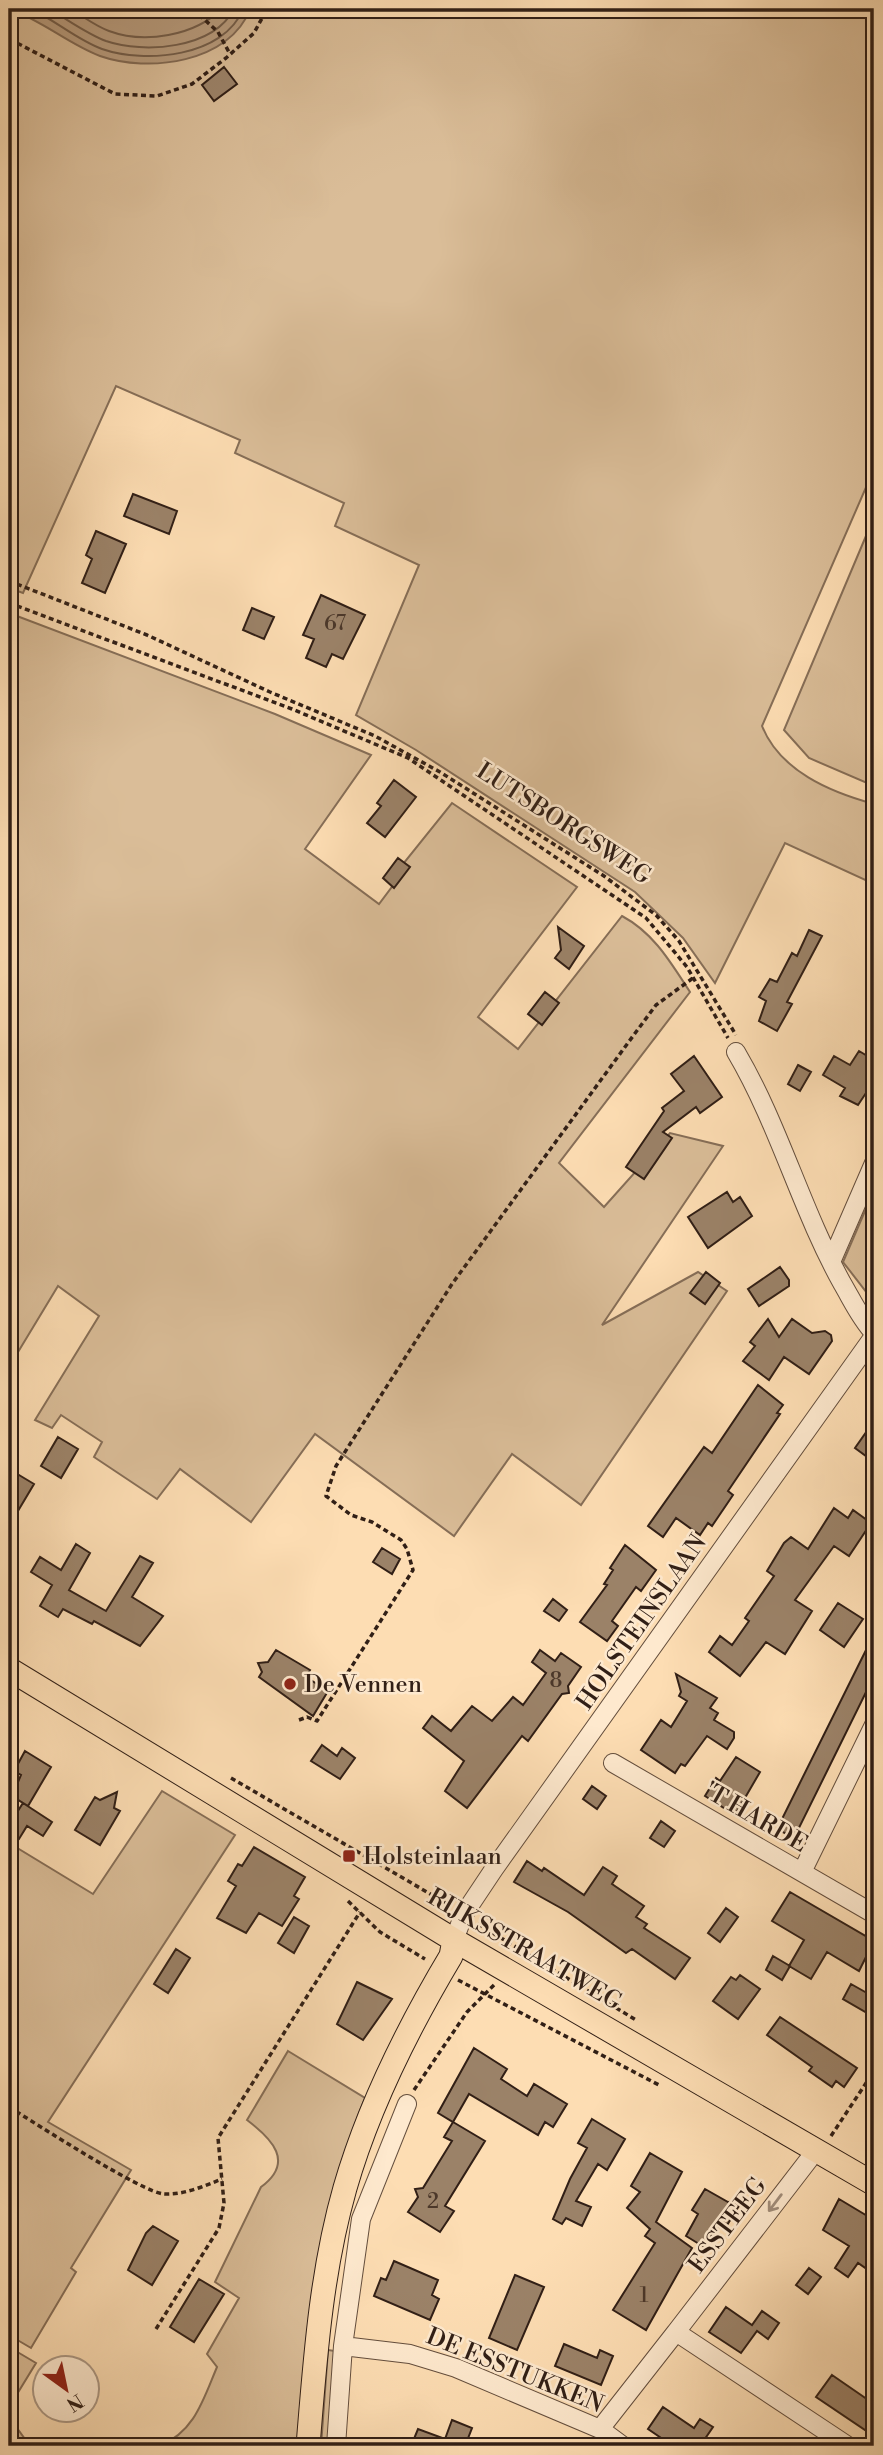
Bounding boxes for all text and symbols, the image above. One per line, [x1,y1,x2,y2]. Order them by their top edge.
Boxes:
house number: 67 [324,611,347,637]
street label: LUTSBORGSWEG [471,756,657,892]
street label: HOLSTEINSLAAN [570,1529,714,1716]
house number: 8 [550,1668,562,1694]
place label: De Vennen [304,1670,422,1700]
marker: De Vennen [282,1676,298,1692]
street label: 'T HARDE [698,1776,813,1860]
place label: Holsteinlaan [363,1842,502,1872]
marker: Holsteinlaan [341,1848,357,1864]
street label: RIJKSSTRAATWEG [422,1882,627,2018]
street label: ESSTEEG [682,2172,774,2279]
house number: 2 [427,2189,439,2215]
one-way arrow [768,2193,783,2211]
house number: 1 [639,2283,649,2309]
street label: DE ESSTUKKEN [422,2322,608,2420]
north arrow [32,2354,102,2424]
text: N [62,2388,88,2417]

